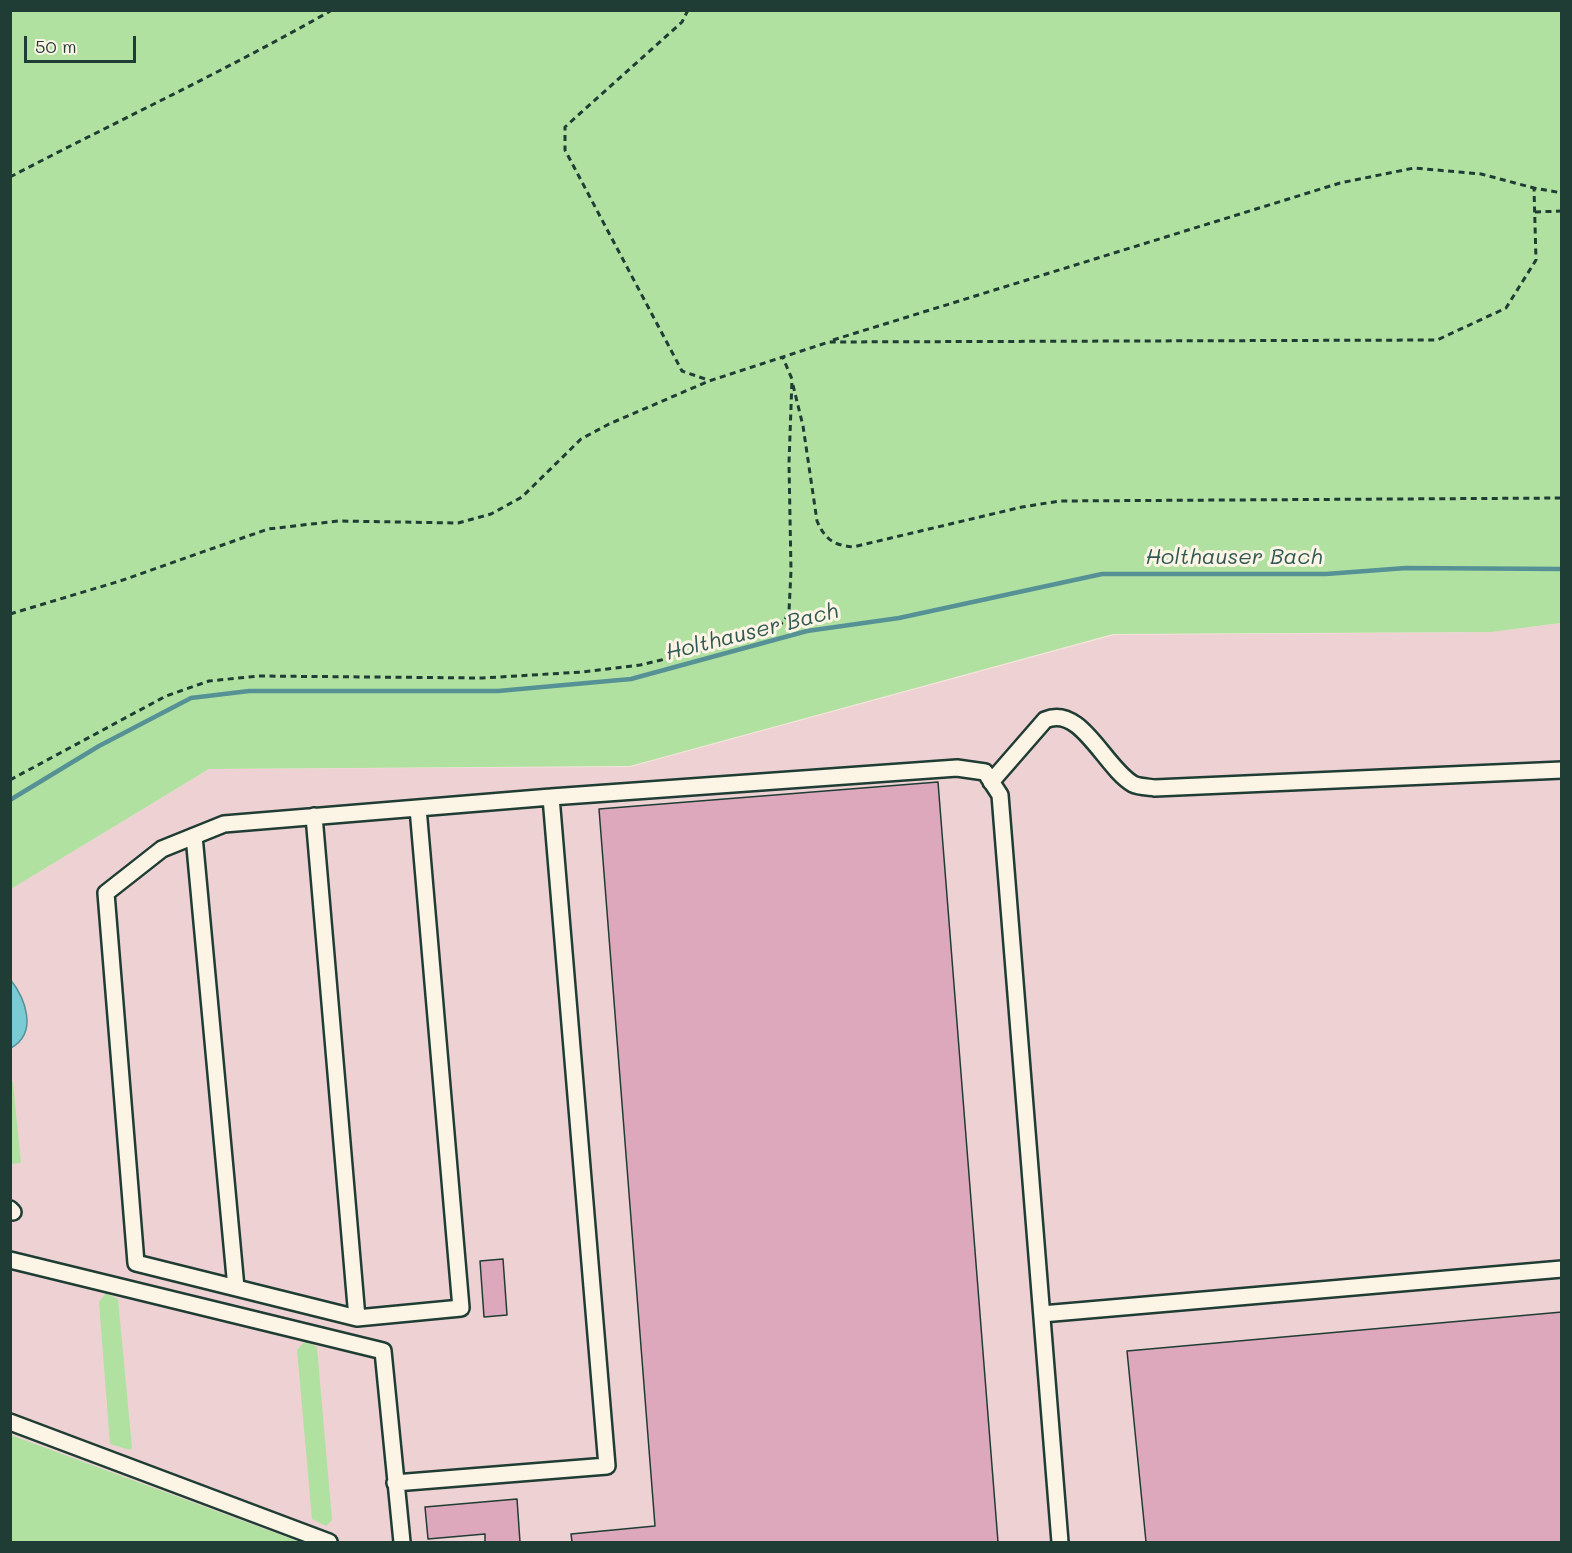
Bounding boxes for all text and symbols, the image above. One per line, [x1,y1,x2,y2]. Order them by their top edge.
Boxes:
scale bar [27,24,140,62]
text: 50 m [35,34,77,58]
water label: Holthauser Bach [1145,544,1323,570]
water label: Holthauser Bach [663,598,841,666]

